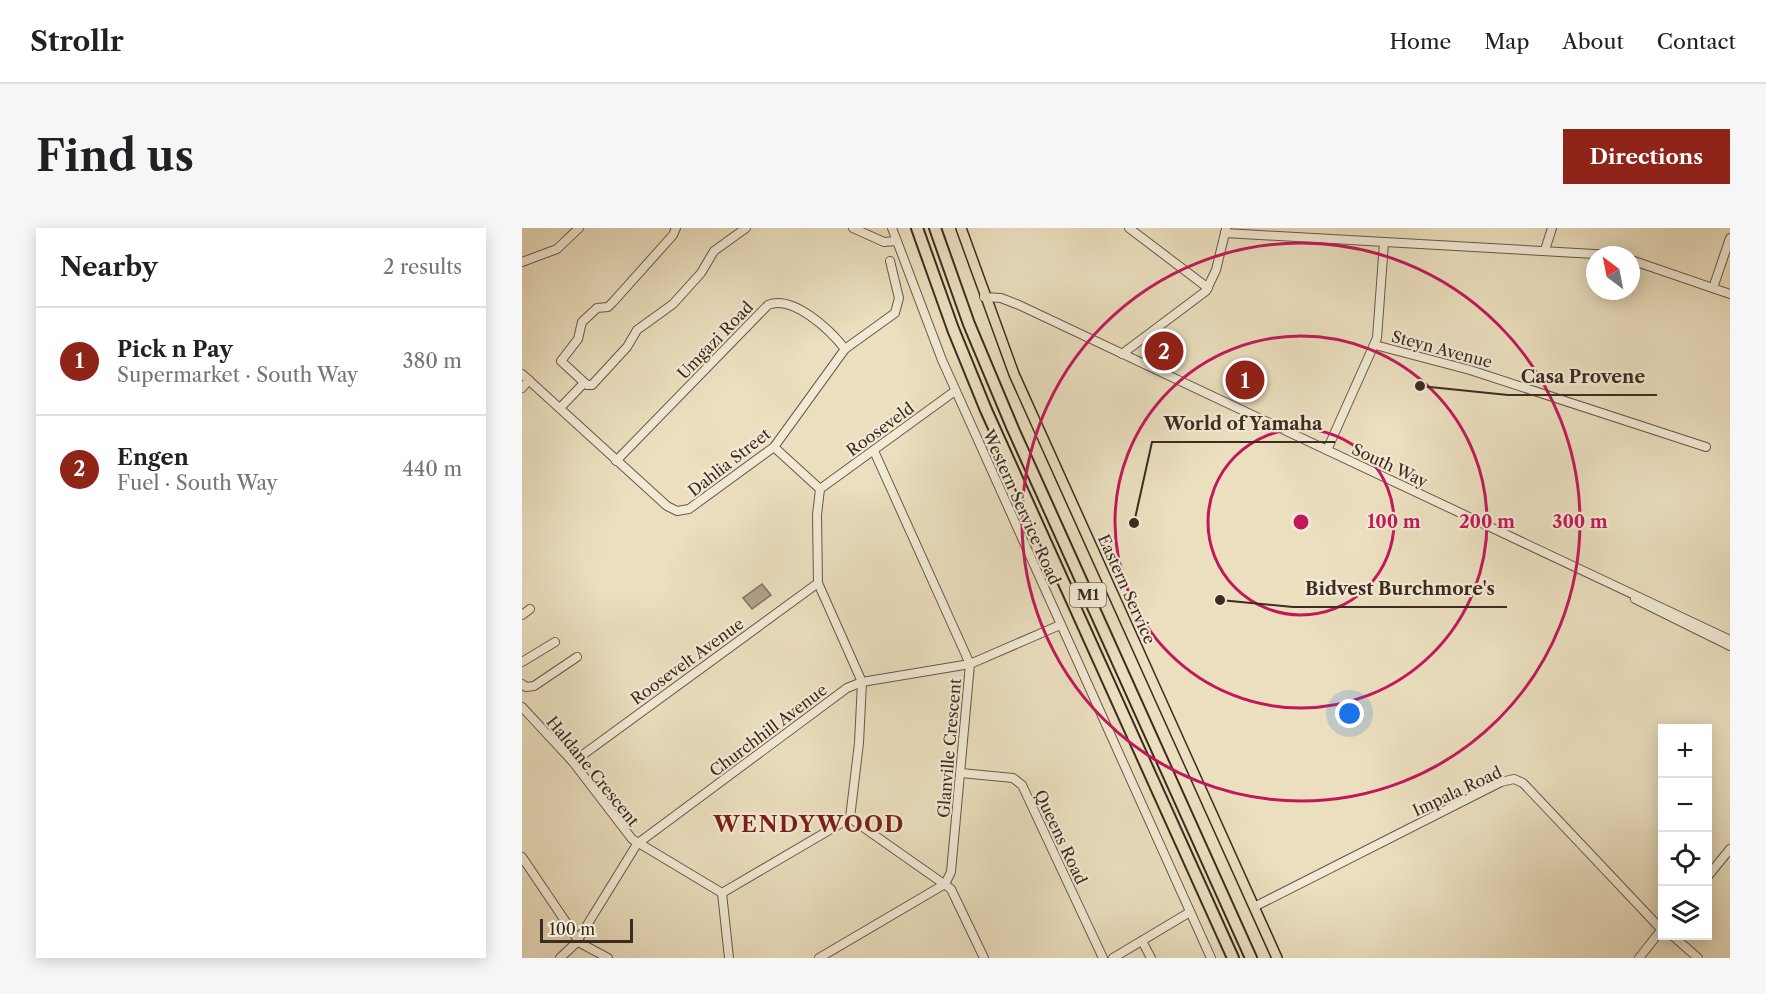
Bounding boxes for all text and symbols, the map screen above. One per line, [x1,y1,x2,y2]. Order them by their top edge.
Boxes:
text: Strollr [30,24,124,58]
text: Home [1390,29,1451,54]
text: Map [1484,29,1529,54]
text: About [1562,29,1624,54]
text: Contact [1657,29,1736,54]
button: Directions [1563,129,1730,184]
text: Find us [36,130,194,182]
north arrow [1586,246,1640,300]
text: Nearby [60,251,158,283]
text: 2 results [383,255,462,279]
street label: Umgazi Road [673,297,757,383]
street label: Steyn Avenue [1390,326,1495,372]
pin: 2 [1144,328,1184,374]
text: Pick n Pay [117,336,233,363]
text: 1 [75,349,84,373]
text: 380 m [403,349,462,373]
pin: 1 [1226,358,1264,402]
callout: Casa Provene [1508,359,1657,395]
text: Supermarket · South Way [117,363,358,387]
text: Casa Provene [1521,366,1645,388]
street label: Rooseveld [842,398,918,460]
callout: World of Yamaha [1152,406,1335,442]
text: World of Yamaha [1162,413,1323,435]
street label: Dahlia Street [684,423,774,500]
street label: Western Service Road [978,425,1065,588]
street label: South Way [1349,439,1432,492]
text: Engen [117,444,189,471]
text: 2 [74,457,85,481]
text: 440 m [402,457,462,481]
text: Fuel · South Way [117,471,278,495]
text: 100 m [1367,511,1421,533]
text: 200 m [1459,511,1515,533]
text: 300 m [1552,511,1608,533]
centre of rings [1291,512,1311,532]
street label: Eastern Service [1094,531,1160,647]
callout: Bidvest Burchmore's [1293,571,1507,607]
text: Bidvest Burchmore's [1305,578,1495,600]
road number: M1 [1070,583,1106,607]
street label: Roosevelt Avenue [627,613,747,709]
street label: Glanville Crescent [933,677,965,818]
street label: Churchhill Avenue [705,679,831,781]
your location [1335,699,1364,728]
street label: Haldane Crescent [542,712,644,830]
map controls [1658,724,1712,940]
button: + [1658,724,1712,778]
street label: Impala Road [1409,762,1505,820]
button: − [1658,778,1712,832]
street label: Queens Road [1030,787,1092,888]
district label: WENDYWOOD [712,811,905,838]
button: locate [1658,832,1712,886]
button: layers [1658,886,1712,940]
scale bar [540,916,633,944]
text: 100 m [549,919,595,939]

